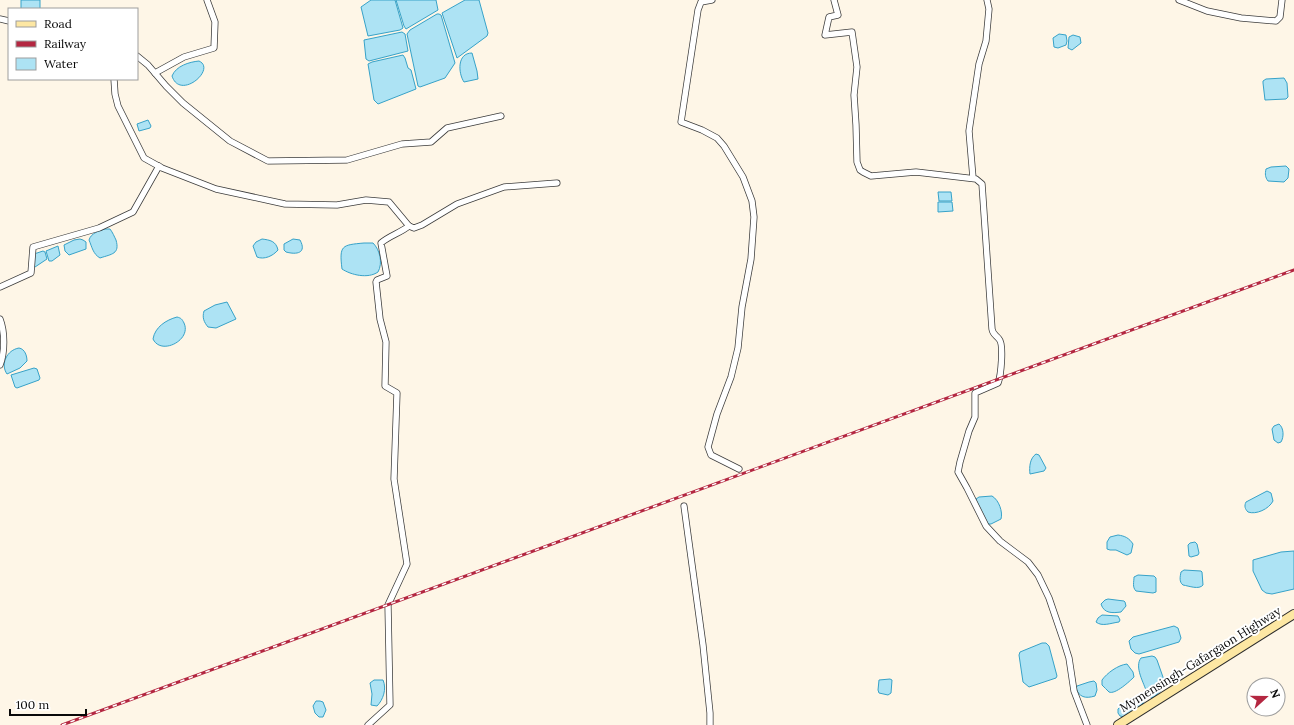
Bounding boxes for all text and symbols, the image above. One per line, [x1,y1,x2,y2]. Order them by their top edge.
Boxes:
legend [8,8,138,80]
text: Road [44,16,72,31]
text: Railway [44,36,87,51]
text: Water [44,56,79,71]
street label: Mymensingh-Gafargaon Highway [1117,603,1284,715]
north arrow [1246,677,1286,717]
text: N [1267,687,1284,700]
scale bar [10,691,86,717]
text: 100 m [16,697,49,712]

